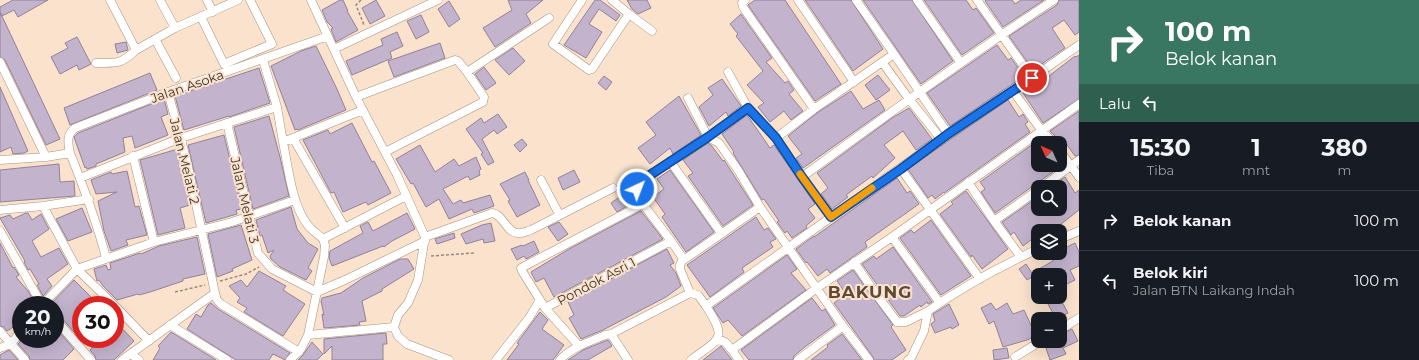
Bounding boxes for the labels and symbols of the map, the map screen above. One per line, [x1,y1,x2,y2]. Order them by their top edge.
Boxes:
pin [1015,61,1049,95]
street label: Jalan Asoka [147,66,226,106]
street label: Jalan Melati 2 [166,115,203,206]
north arrow [1031,136,1067,172]
street label: Jalan Melati 3 [227,154,263,245]
position arrow [616,168,658,210]
street label: Pondok Asri 1 [554,254,638,308]
district label: BAKUNG [828,282,912,302]
speed limit sign: 30 [72,296,124,348]

